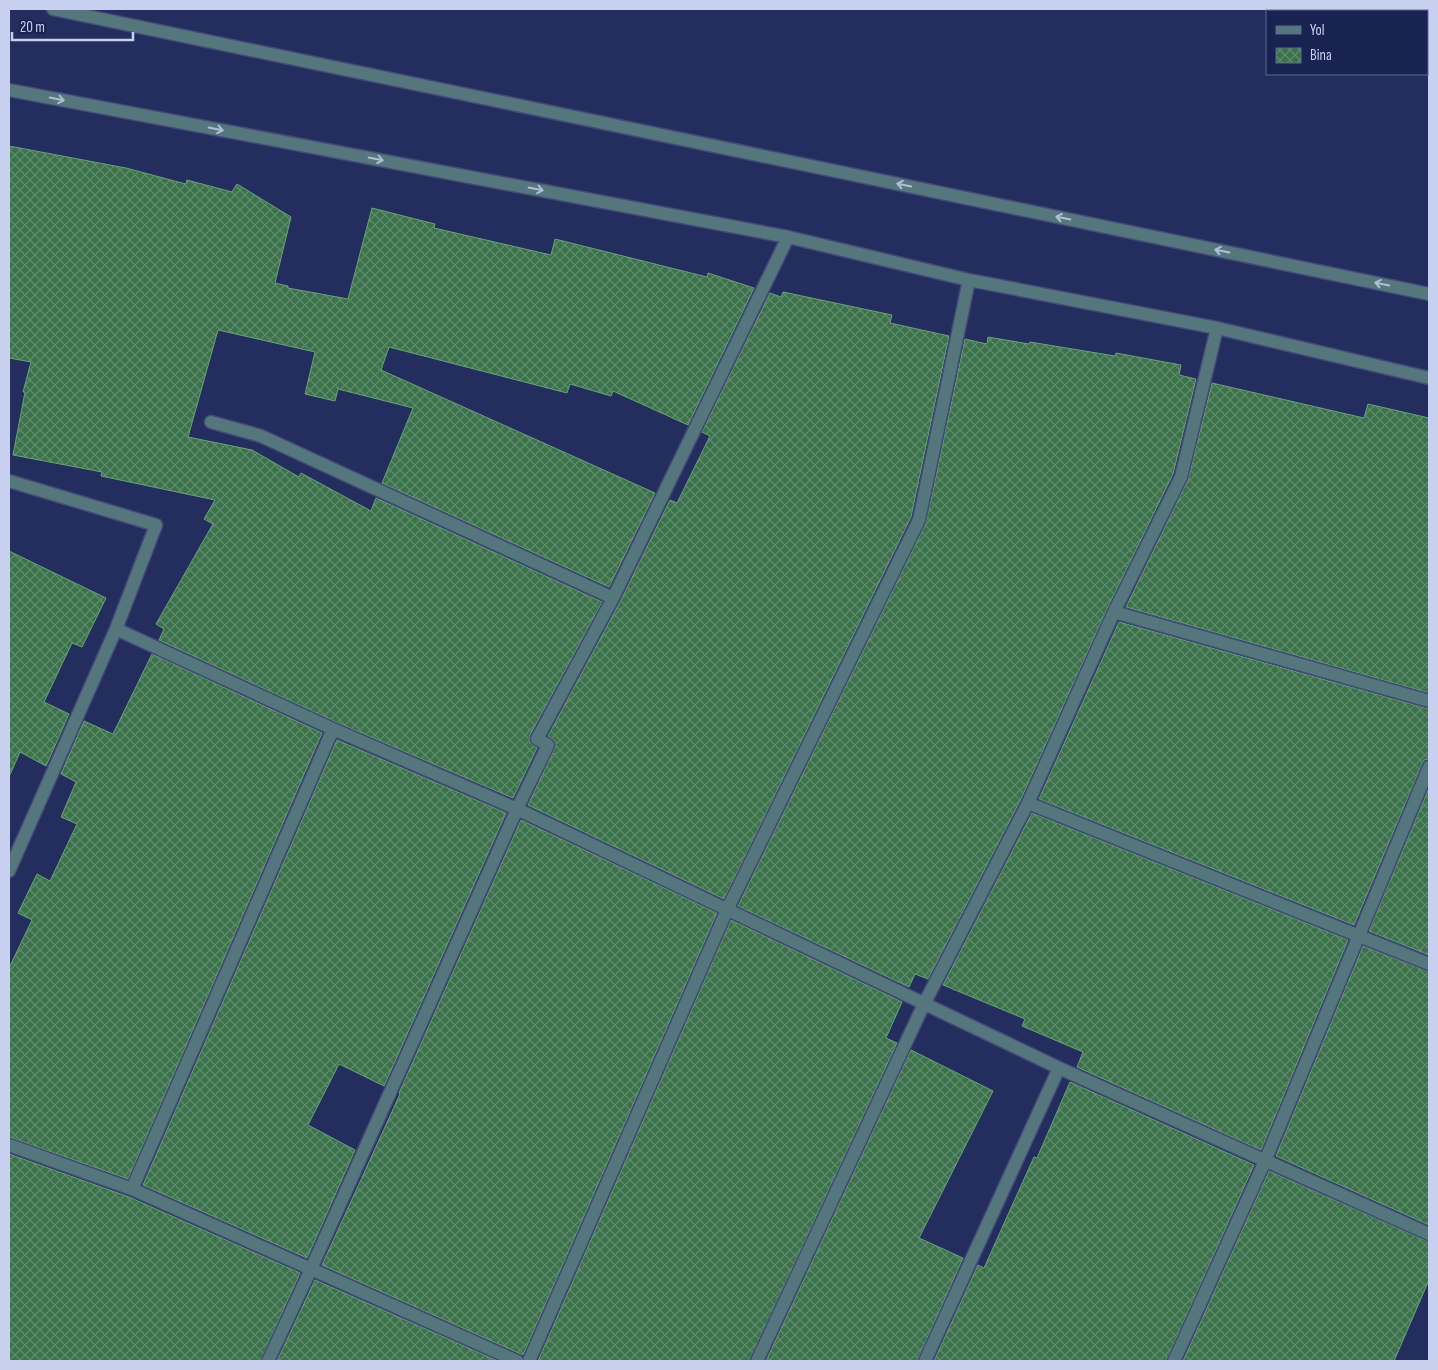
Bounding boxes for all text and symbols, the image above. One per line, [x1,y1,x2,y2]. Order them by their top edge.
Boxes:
scale bar [12,10,134,42]
legend [1266,10,1428,75]
text: 20 m [20,18,45,37]
text: Yol [1310,21,1325,40]
text: Bina [1310,46,1332,65]
one-way arrow [48,95,64,105]
one-way arrow [208,125,224,135]
one-way arrow [368,155,384,165]
one-way arrow [897,180,913,190]
one-way arrow [527,185,543,195]
one-way arrow [1056,213,1072,223]
one-way arrow [1215,246,1231,256]
one-way arrow [1374,279,1390,289]

